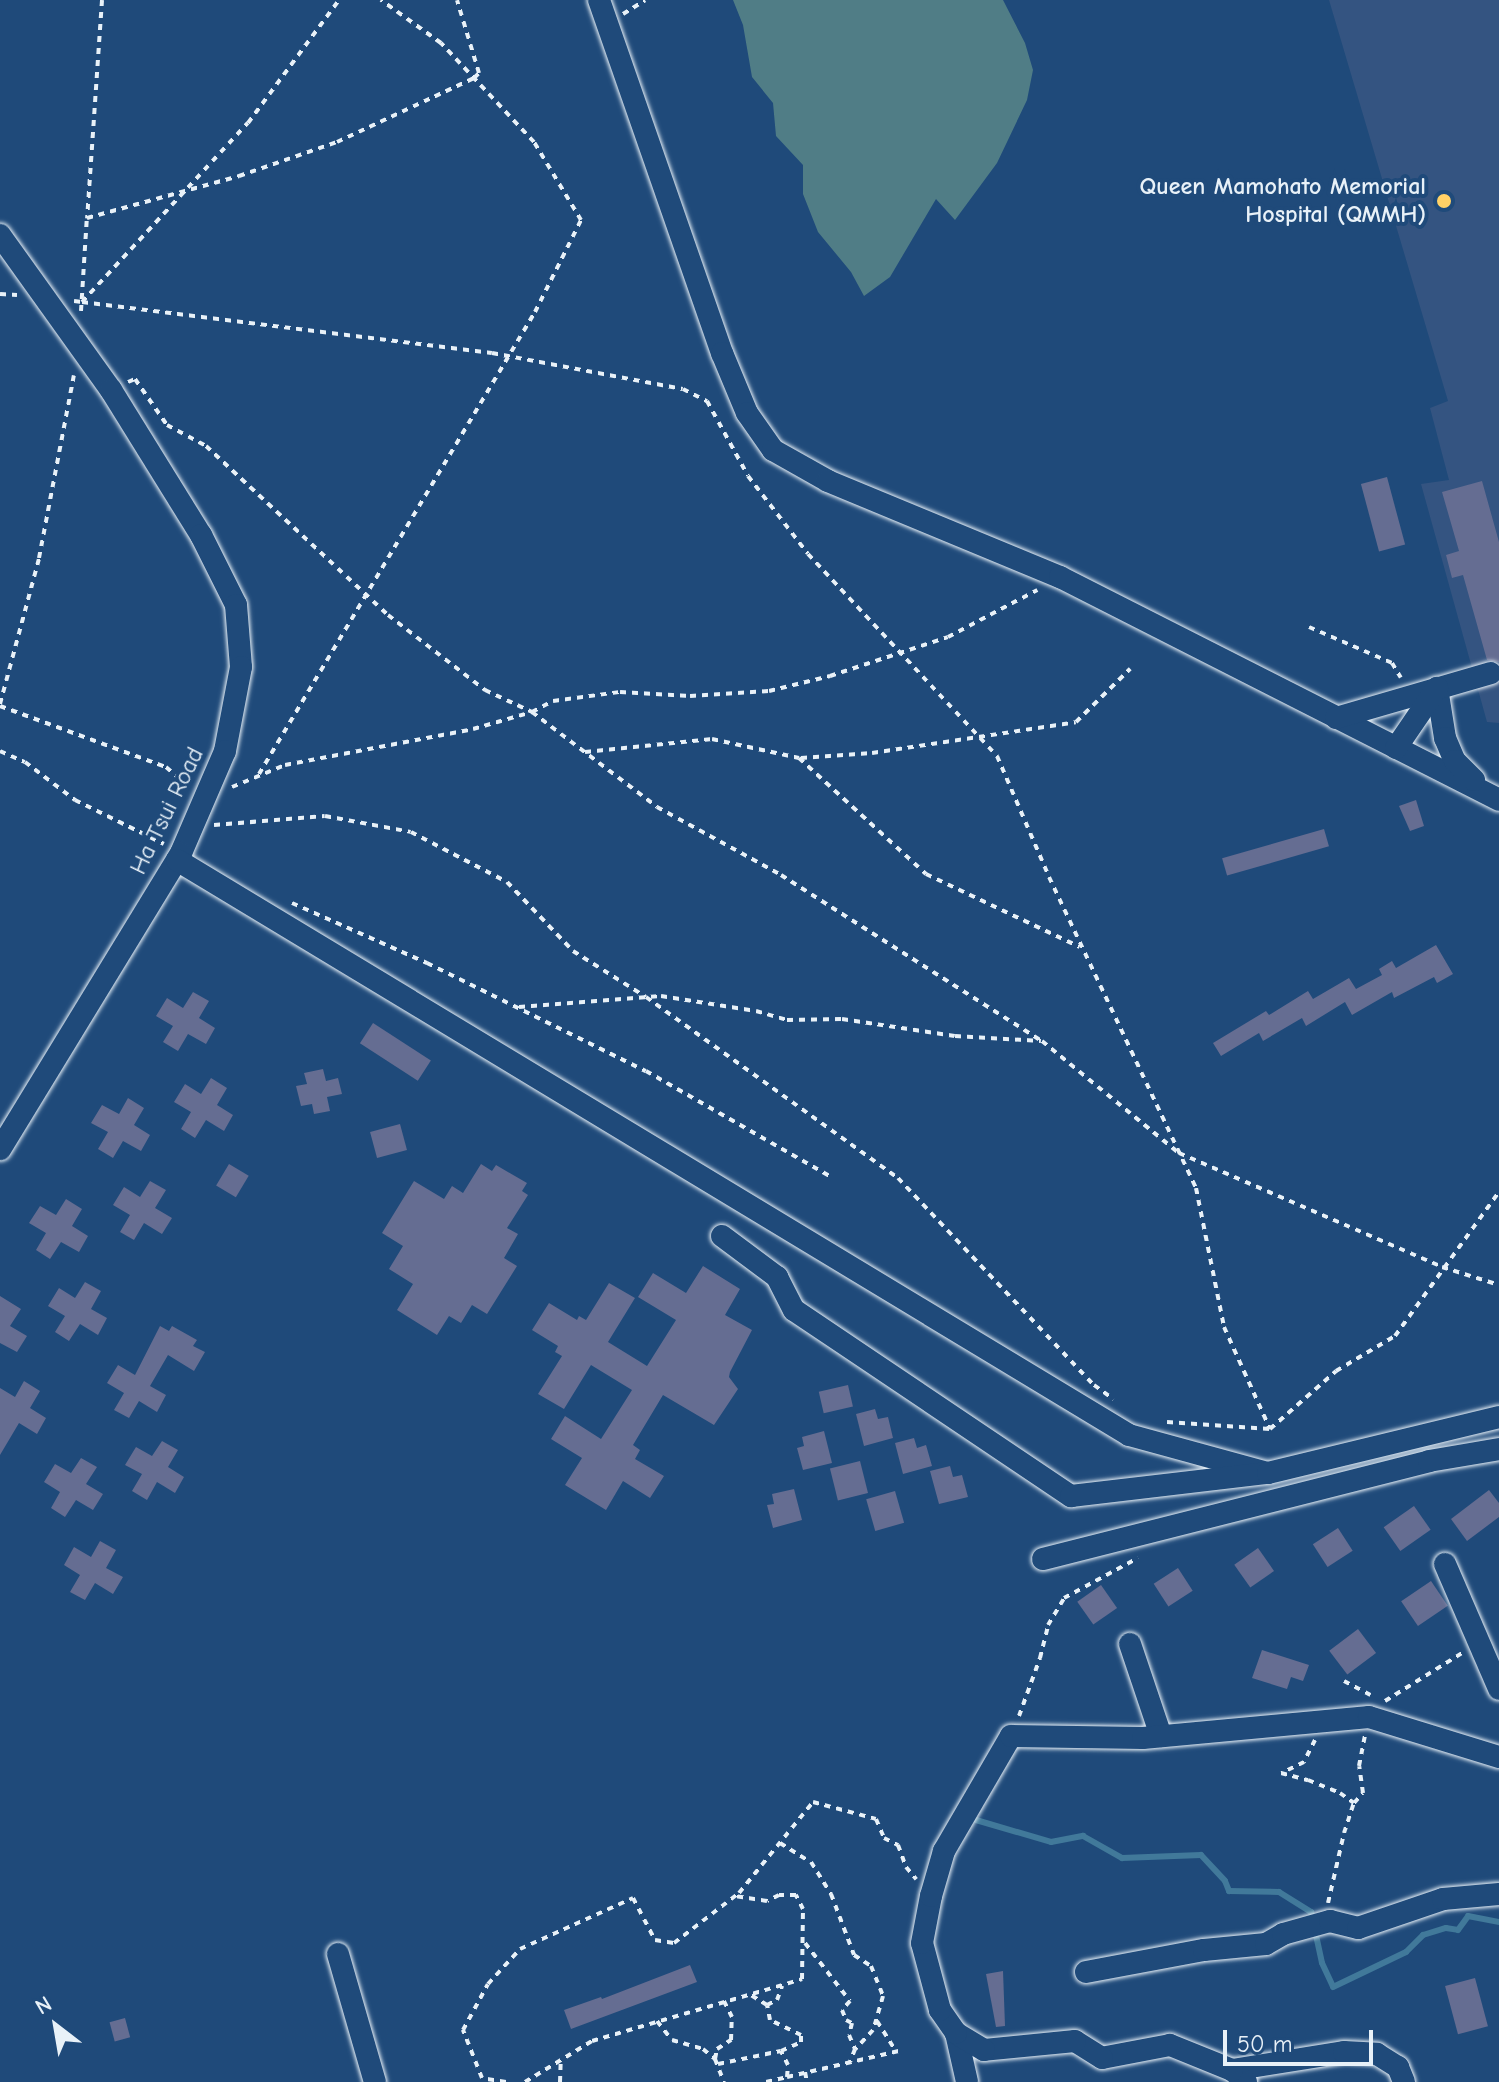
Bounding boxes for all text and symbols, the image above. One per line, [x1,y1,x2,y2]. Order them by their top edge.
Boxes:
place label: Queen Mamohato Memorial Hospital (QMMH) [1140,173,1426,229]
marker: Queen Mamohato Memorial Hospital (QMMH) [1433,190,1455,212]
street label: Ha Tsui Road [124,743,210,879]
north arrow [16,1986,96,2066]
text: N [31,1991,56,2020]
scale bar [1227,2014,1377,2064]
text: 50 m [1237,2030,1293,2058]

